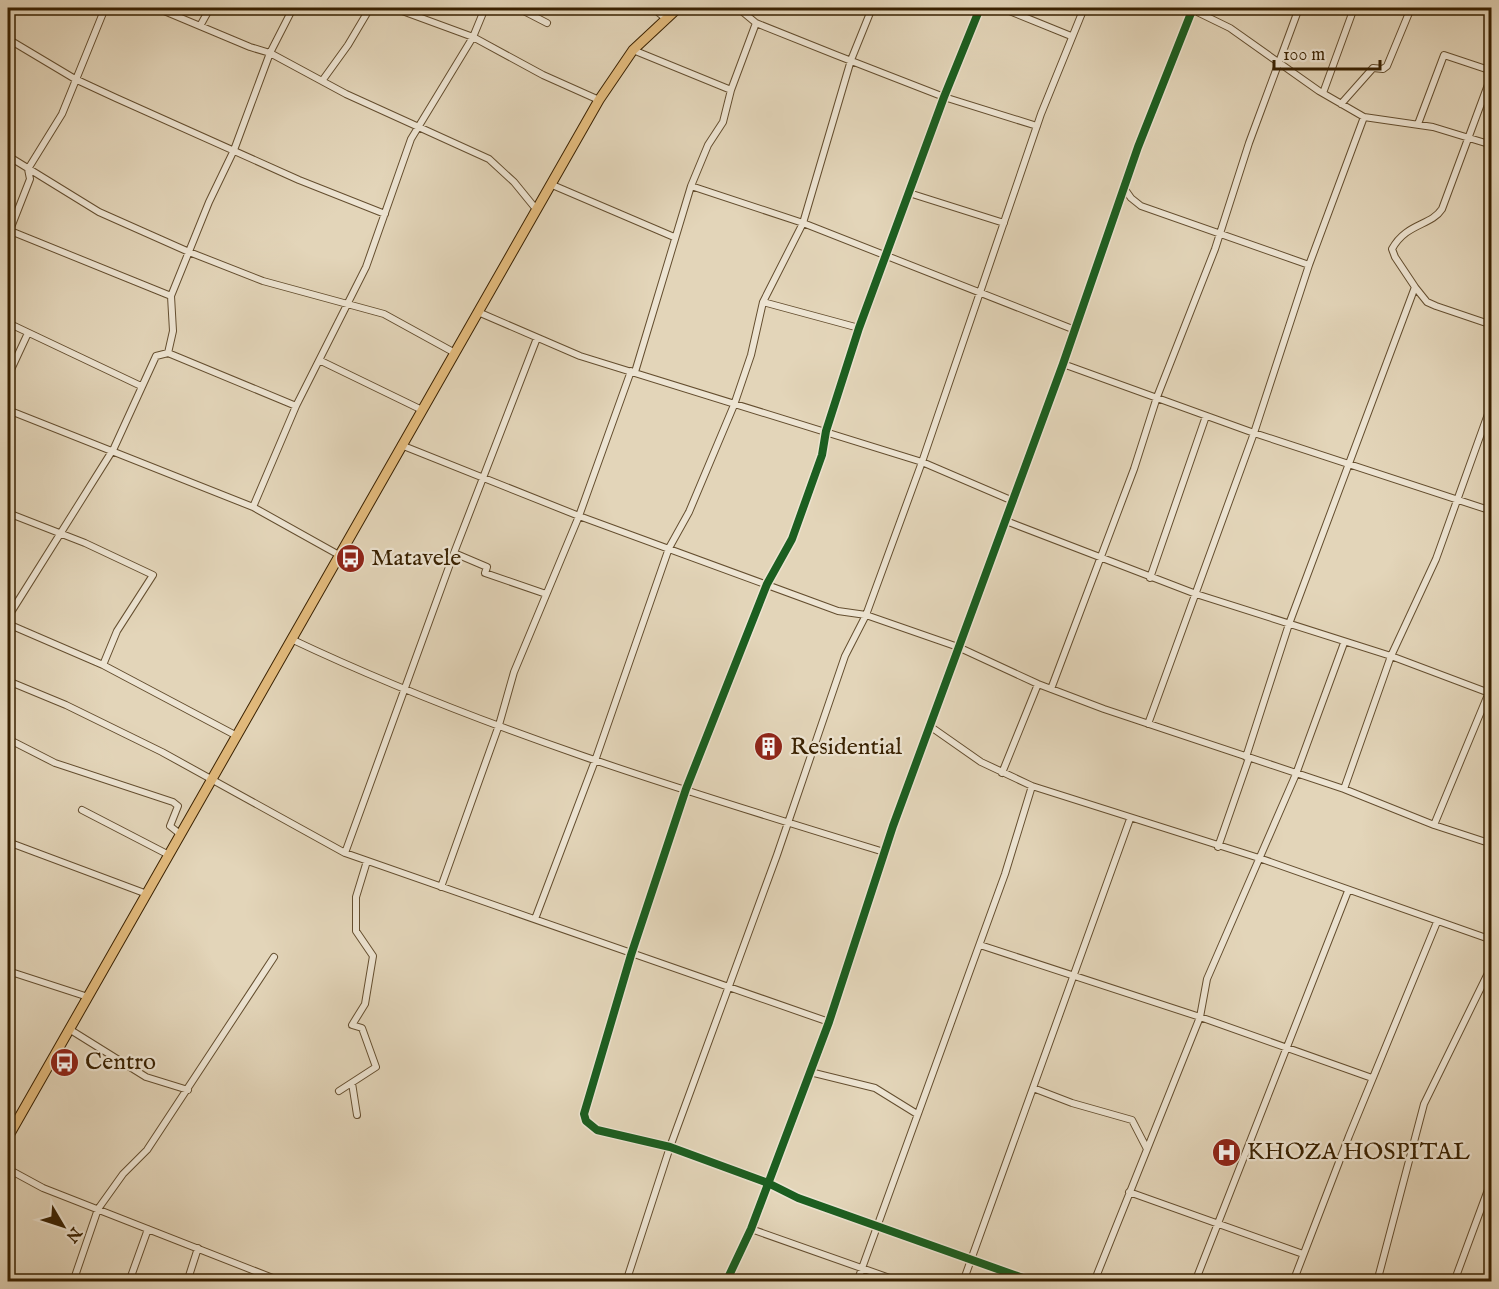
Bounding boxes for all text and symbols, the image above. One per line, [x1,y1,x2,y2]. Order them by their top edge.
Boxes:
scale bar [1274,33,1380,71]
text: 100 m [1283,44,1325,67]
bus stop icon: Matavele [334,542,366,574]
place label: Matavele [371,543,461,574]
building icon: Residential [753,731,785,763]
place label: Residential [790,732,902,763]
bus stop icon: Centro [48,1046,80,1078]
place label: Centro [85,1047,156,1078]
hospital icon: KHOZA HOSPITAL [1210,1136,1242,1168]
place label: KHOZA HOSPITAL [1247,1137,1471,1168]
north arrow [33,1196,93,1256]
text: N [61,1222,86,1246]

